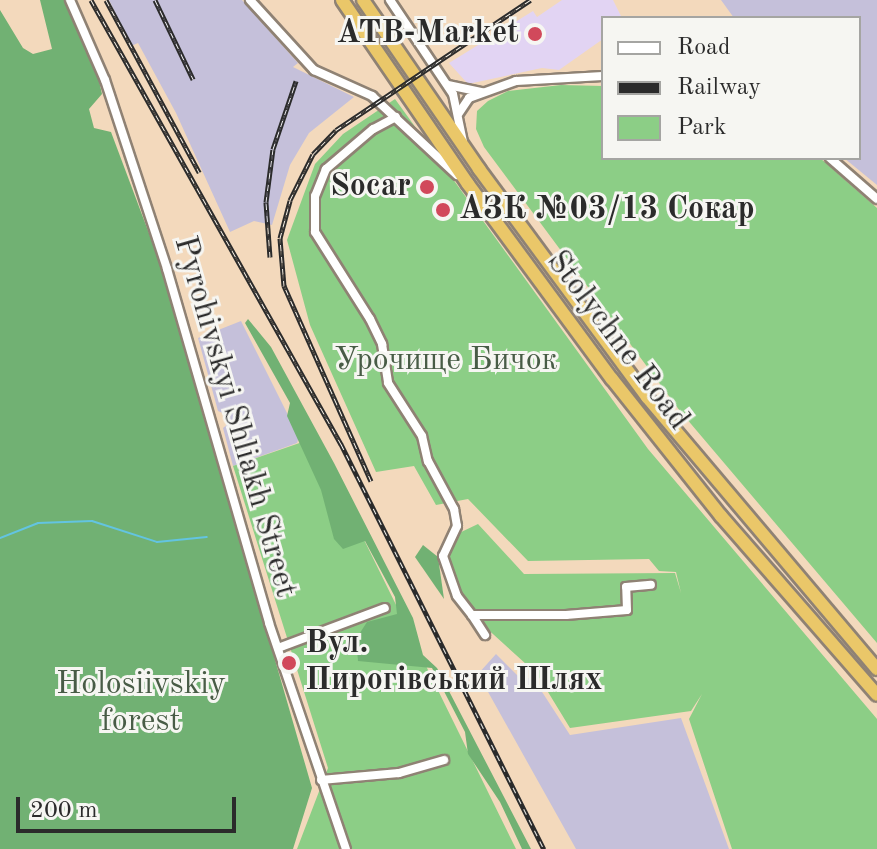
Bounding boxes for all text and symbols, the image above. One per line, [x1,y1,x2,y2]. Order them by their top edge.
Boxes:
place label: ATB-Market [336,15,519,53]
legend [601,16,861,160]
marker: ATB-Market [526,25,544,43]
text: Road [677,36,730,60]
text: Railway [677,76,761,100]
text: Park [677,116,726,140]
place label: Socar [330,168,411,206]
marker: Socar [418,178,436,196]
place label: АЗК №03/13 Сокар [459,191,755,229]
marker: АЗК №03/13 Сокар [434,201,452,219]
street label: Pyrohivskyi Shliakh Street [164,232,304,602]
street label: Stolychne Road [537,244,697,438]
park label: Урочище Бичок [334,342,558,380]
place label: Вул. Пирогівський Шлях [305,626,602,701]
marker: Вул. Пирогівський Шлях [280,654,298,672]
park label: Holosiivskiy forest [56,667,226,742]
scale bar [20,781,240,831]
text: 200 m [30,799,98,823]

